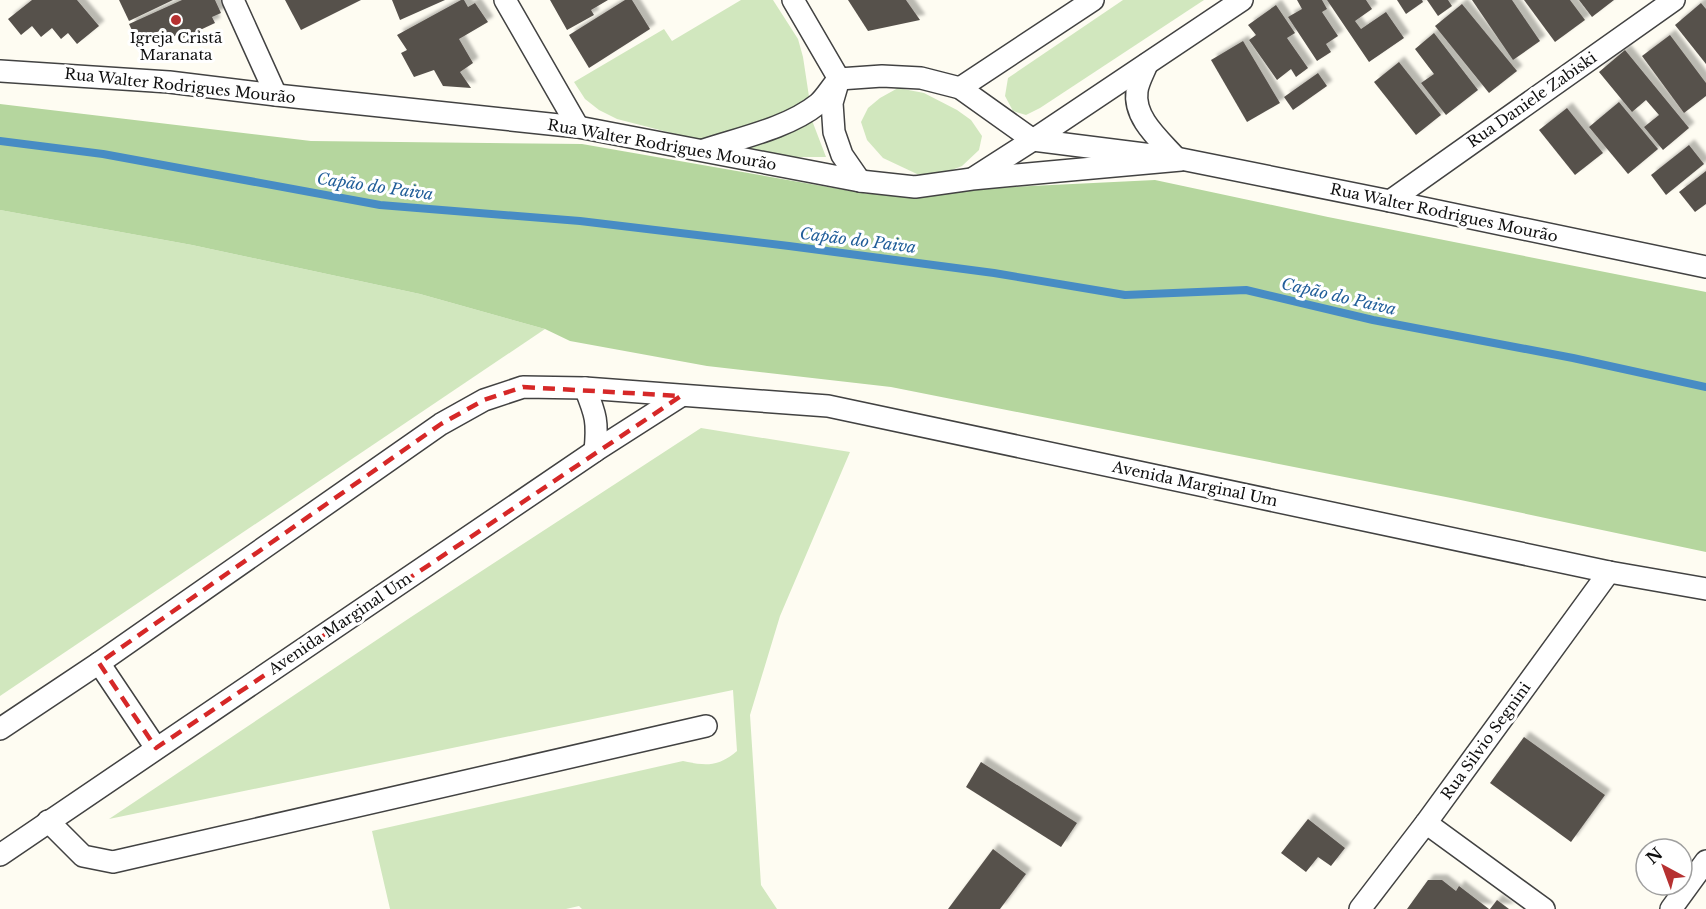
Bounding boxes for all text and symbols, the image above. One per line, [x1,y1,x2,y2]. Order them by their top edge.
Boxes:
marker: Igreja Cristã Maranata [169,13,183,27]
place label: Igreja Cristã Maranata [130,28,223,64]
street label: Rua Daniele Zabiski [1463,48,1600,151]
street label: Rua Walter Rodrigues Mourão [64,64,297,107]
street label: Rua Walter Rodrigues Mourão [546,115,778,174]
water label: Capão do Paiva [316,168,434,204]
street label: Rua Walter Rodrigues Mourão [1329,179,1560,246]
water label: Capão do Paiva [799,223,917,257]
water label: Capão do Paiva [1280,273,1398,319]
street label: Avenida Marginal Um [1110,457,1279,510]
street label: Avenida Marginal Um [264,569,415,679]
street label: Rua Silvio Segnini [1437,678,1535,803]
north arrow [1634,837,1694,897]
text: N [1642,843,1666,868]

